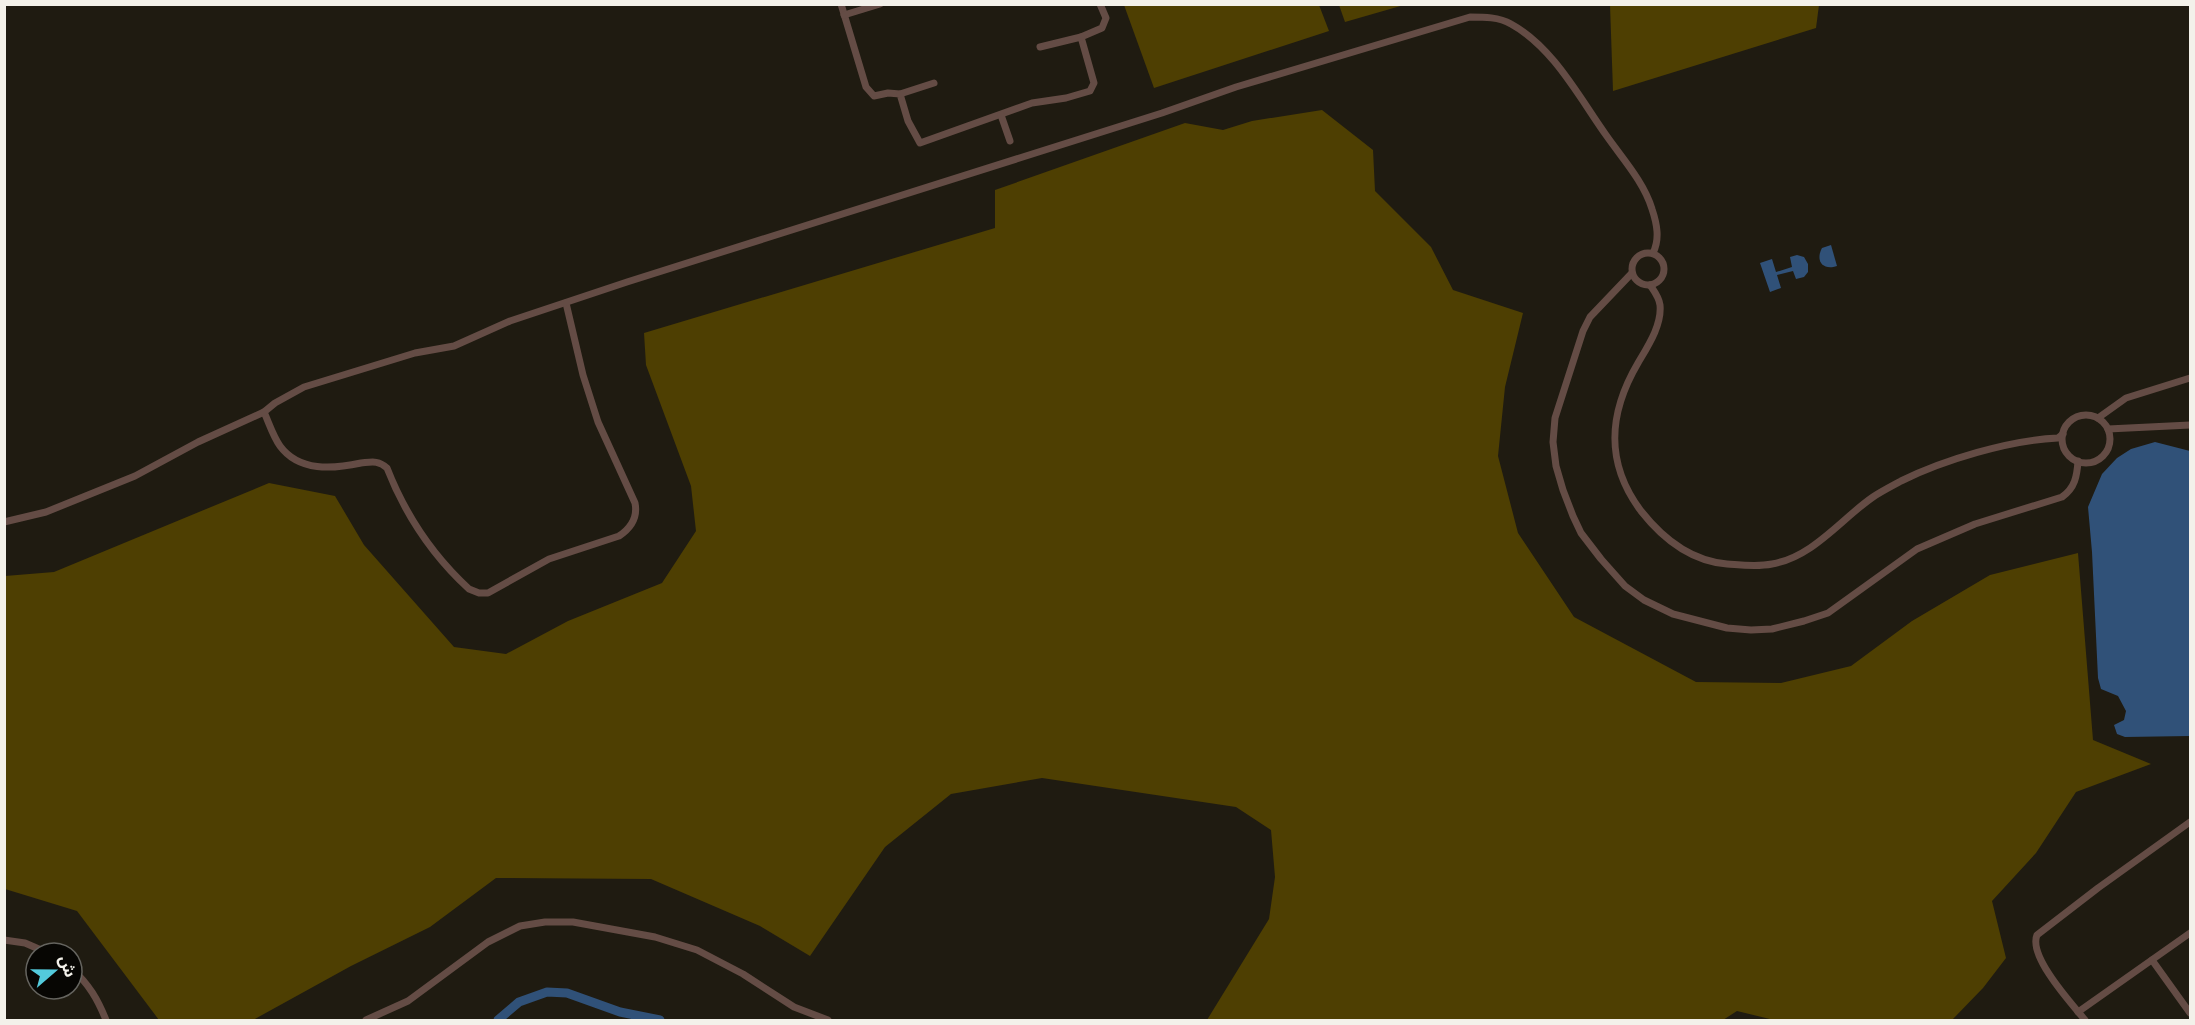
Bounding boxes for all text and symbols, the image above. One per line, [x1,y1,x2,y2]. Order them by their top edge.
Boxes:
north arrow [24,941,84,1001]
text: ش [53,952,82,980]

